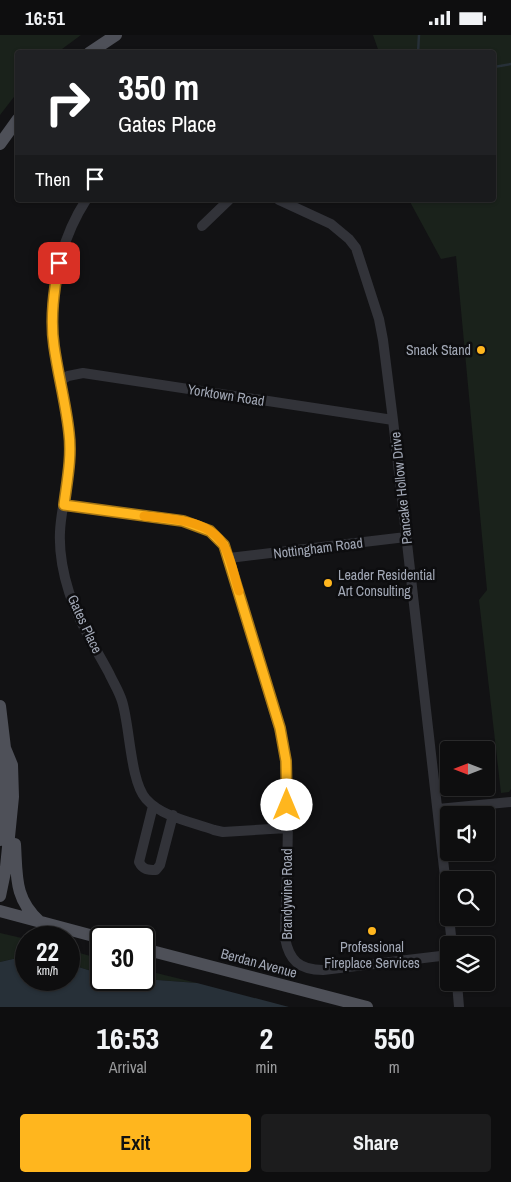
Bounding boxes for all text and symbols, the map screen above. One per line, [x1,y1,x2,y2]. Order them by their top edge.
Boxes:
text: 16:51 [25,5,65,31]
text: 350 m [118,64,199,111]
icon: right [35,70,100,135]
text: Gates Place [118,109,216,139]
icon: arrive [81,165,109,193]
text: Then [35,166,71,192]
pin [38,242,80,284]
icon: arrive [45,249,73,277]
place label: Snack Stand [406,341,471,359]
marker: Snack Stand [475,344,487,356]
street label: Yorktown Road [186,380,266,410]
street label: Pancake Hollow Drive [386,431,416,545]
street label: Nottingham Road [272,534,364,562]
place label: Leader Residential Art Consulting [337,566,435,600]
marker: Leader Residential Art Consulting [322,577,334,589]
street label: Gates Place [64,592,106,656]
north arrow [440,741,495,796]
map controls [440,741,495,991]
position arrow [260,778,312,830]
button: sound [440,806,495,861]
street label: Brandywine Road [278,848,296,940]
button: search [440,871,495,926]
marker: Professional Fireplace Services [366,925,378,937]
speed limit sign: 30 [90,926,155,991]
text: 22 [36,935,59,969]
button: layers [440,936,495,991]
place label: Professional Fireplace Services [324,938,420,972]
street label: Berdan Avenue [219,944,299,982]
text: km/h [37,963,58,979]
text: 16:53 [96,1018,159,1058]
text: 2 [260,1018,273,1058]
text: 550 [374,1018,415,1058]
text: Arrival [109,1056,147,1078]
text: min [255,1056,277,1078]
text: m [389,1056,400,1078]
button: Exit [20,1114,251,1172]
button: Share [261,1114,491,1172]

